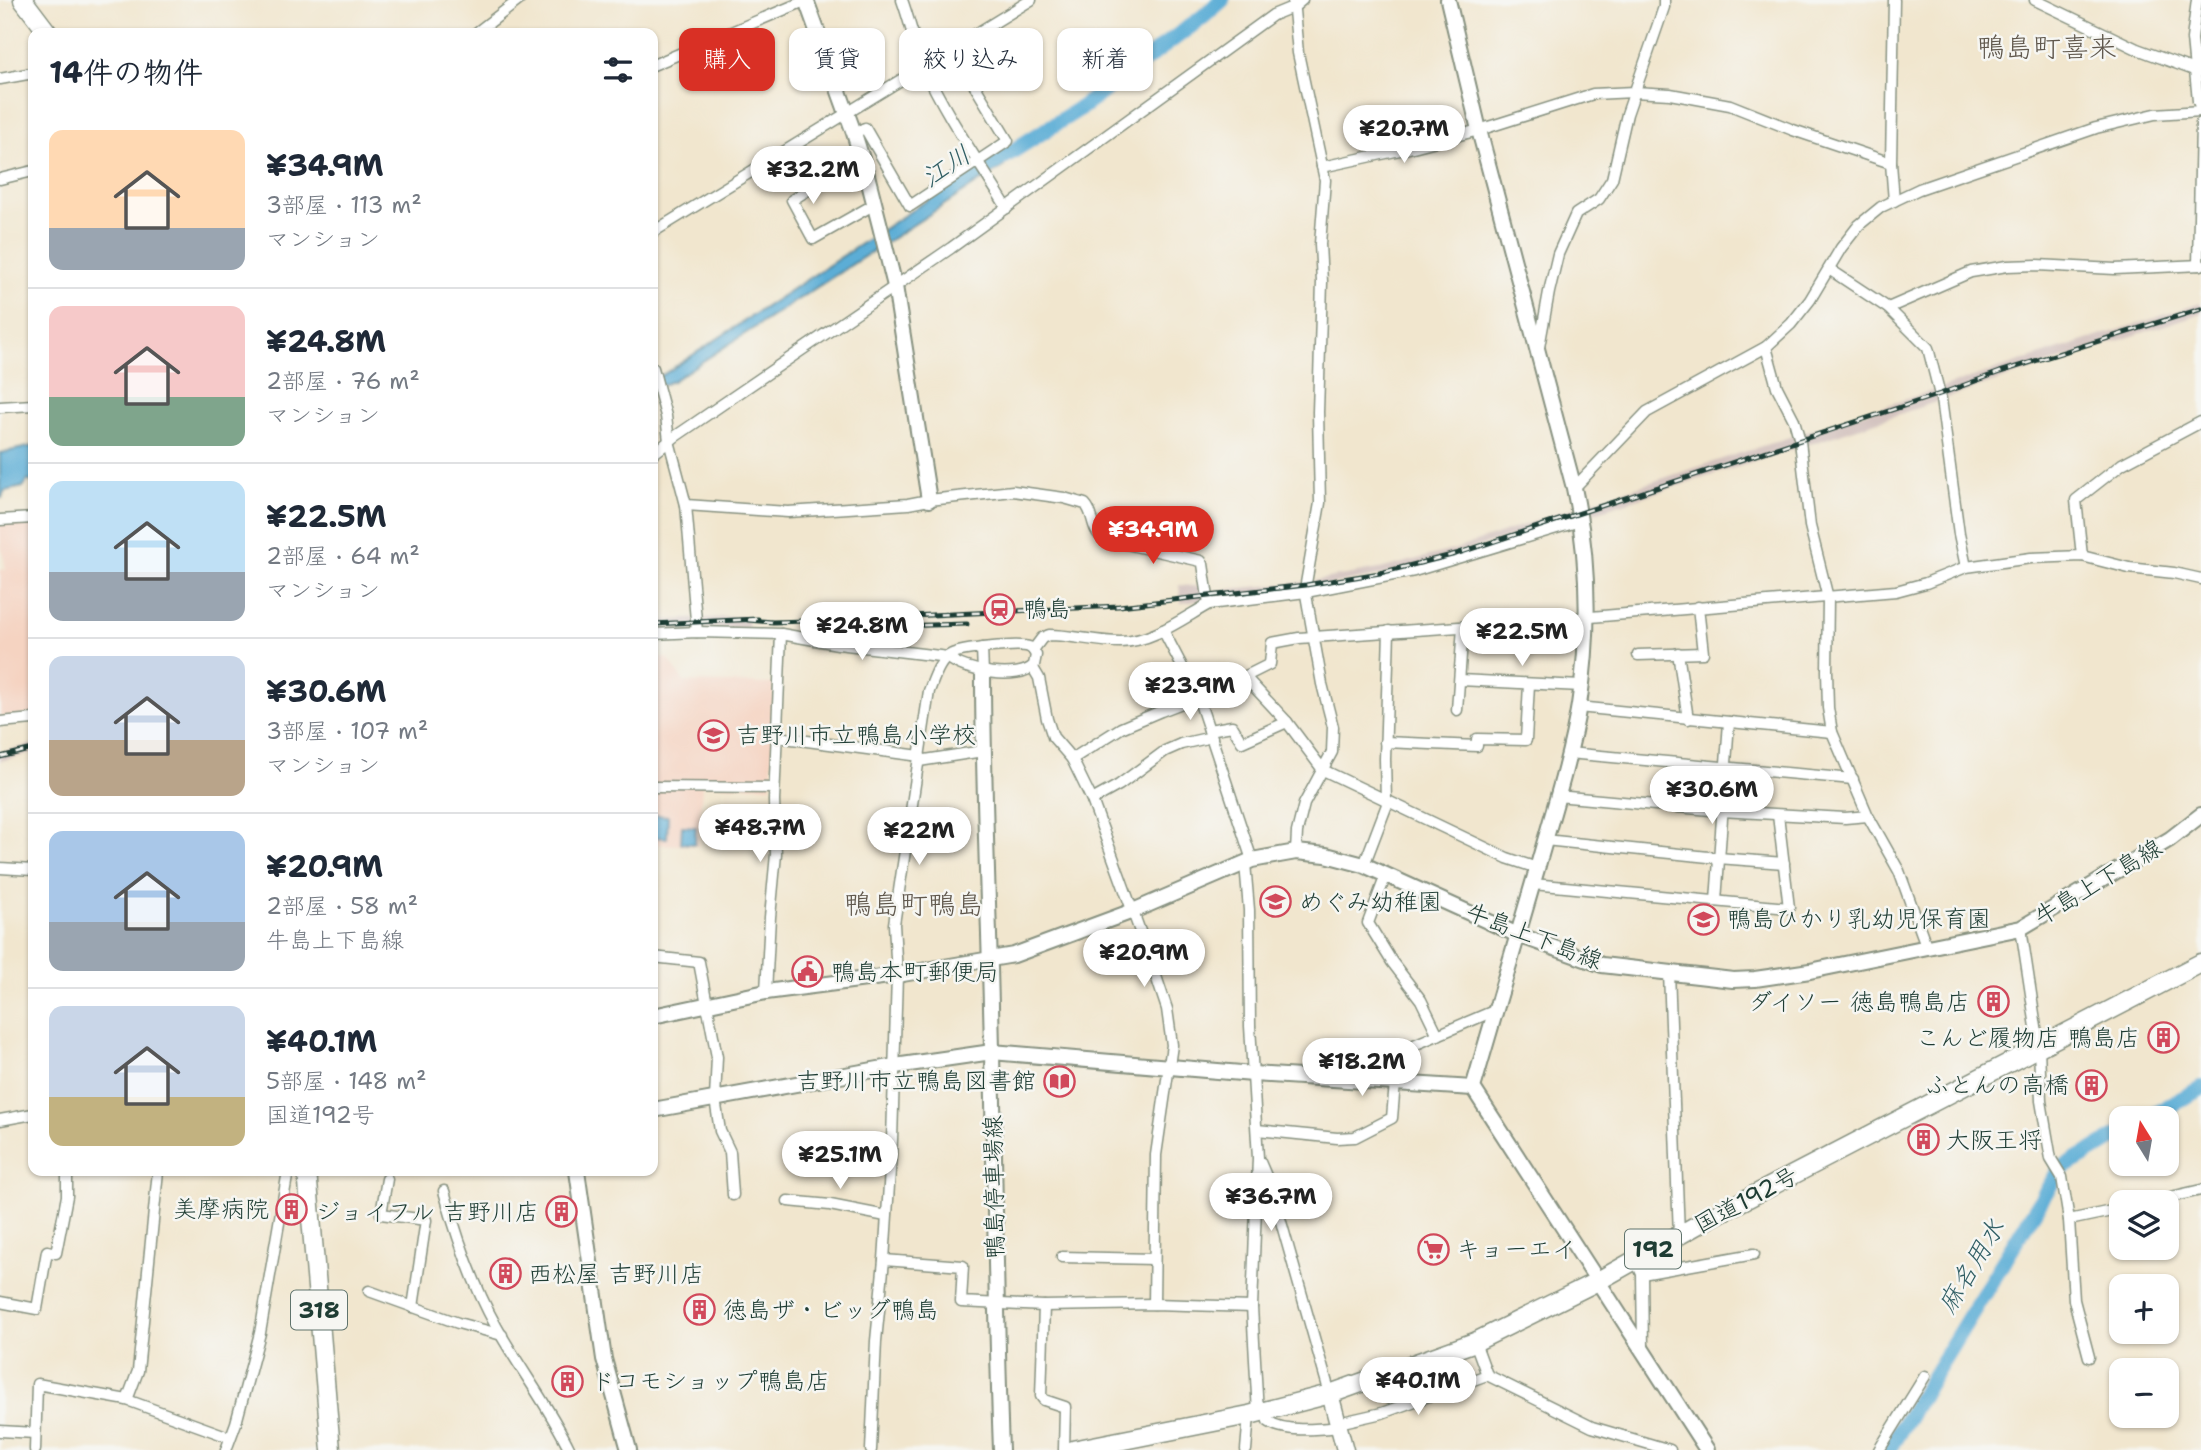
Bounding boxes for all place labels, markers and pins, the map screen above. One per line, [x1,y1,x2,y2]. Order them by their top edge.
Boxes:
pin: ¥20.7M [1347,106,1461,165]
pin: ¥32.2M [756,146,870,206]
pin: ¥34.9M [1096,506,1210,566]
station icon: 鴨島 [983,592,1017,626]
place label: 鴨島 [1023,593,1071,625]
pin: ¥24.8M [805,602,919,662]
pin: ¥22.5M [1465,608,1579,668]
pin: ¥23.9M [1133,662,1247,722]
school or university icon: 吉野川市立鴨島小学校 [696,718,730,752]
place label: 吉野川市立鴨島小学校 [736,719,976,751]
pin: ¥30.6M [1655,766,1769,826]
pin: ¥48.7M [703,804,817,864]
pin: ¥22M [878,808,960,867]
school or university icon: めぐみ幼稚園 [1259,885,1293,919]
place label: めぐみ幼稚園 [1299,886,1442,918]
school or university icon: 鴨島ひかり乳幼児保育園 [1687,902,1721,936]
place label: 鴨島ひかり乳幼児保育園 [1727,903,1991,935]
pin: ¥20.9M [1087,930,1201,989]
public building icon: 鴨島本町郵便局 [791,955,825,989]
place label: 鴨島本町郵便局 [831,956,999,988]
building icon: ダイソー 徳島鴨島店 [1976,985,2010,1019]
place label: ダイソー 徳島鴨島店 [1748,986,1970,1018]
building icon: こんど履物店 鴨島店 [2146,1021,2180,1055]
place label: こんど履物店 鴨島店 [1916,1022,2140,1054]
pin: ¥18.2M [1305,1038,1419,1098]
library icon: 吉野川市立鴨島図書館 [1042,1064,1076,1098]
place label: 吉野川市立鴨島図書館 [796,1065,1036,1097]
building icon: ふとんの高橋 [2075,1068,2109,1102]
place label: ふとんの高橋 [1925,1069,2069,1101]
building icon: 大阪王将 [1906,1123,1940,1157]
place label: 大阪王将 [1946,1124,2042,1156]
pin: ¥25.1M [783,1132,897,1191]
pin: ¥36.7M [1214,1174,1328,1233]
building icon: 美摩病院 [275,1192,309,1226]
place label: 美摩病院 [173,1193,269,1225]
building icon: ジョイフル 吉野川店 [545,1195,579,1229]
place label: ジョイフル 吉野川店 [316,1196,539,1228]
supermarket icon: キョーエイ [1416,1232,1450,1266]
place label: キョーエイ [1456,1233,1576,1265]
building icon: 西松屋 吉野川店 [488,1257,522,1291]
place label: 西松屋 吉野川店 [528,1258,704,1290]
building icon: 徳島ザ・ビッグ鴨島 [683,1293,717,1327]
place label: 徳島ザ・ビッグ鴨島 [723,1294,939,1326]
pin: ¥40.1M [1361,1358,1475,1417]
building icon: ドコモショップ鴨島店 [551,1364,585,1398]
place label: ドコモショップ鴨島店 [591,1365,830,1397]

